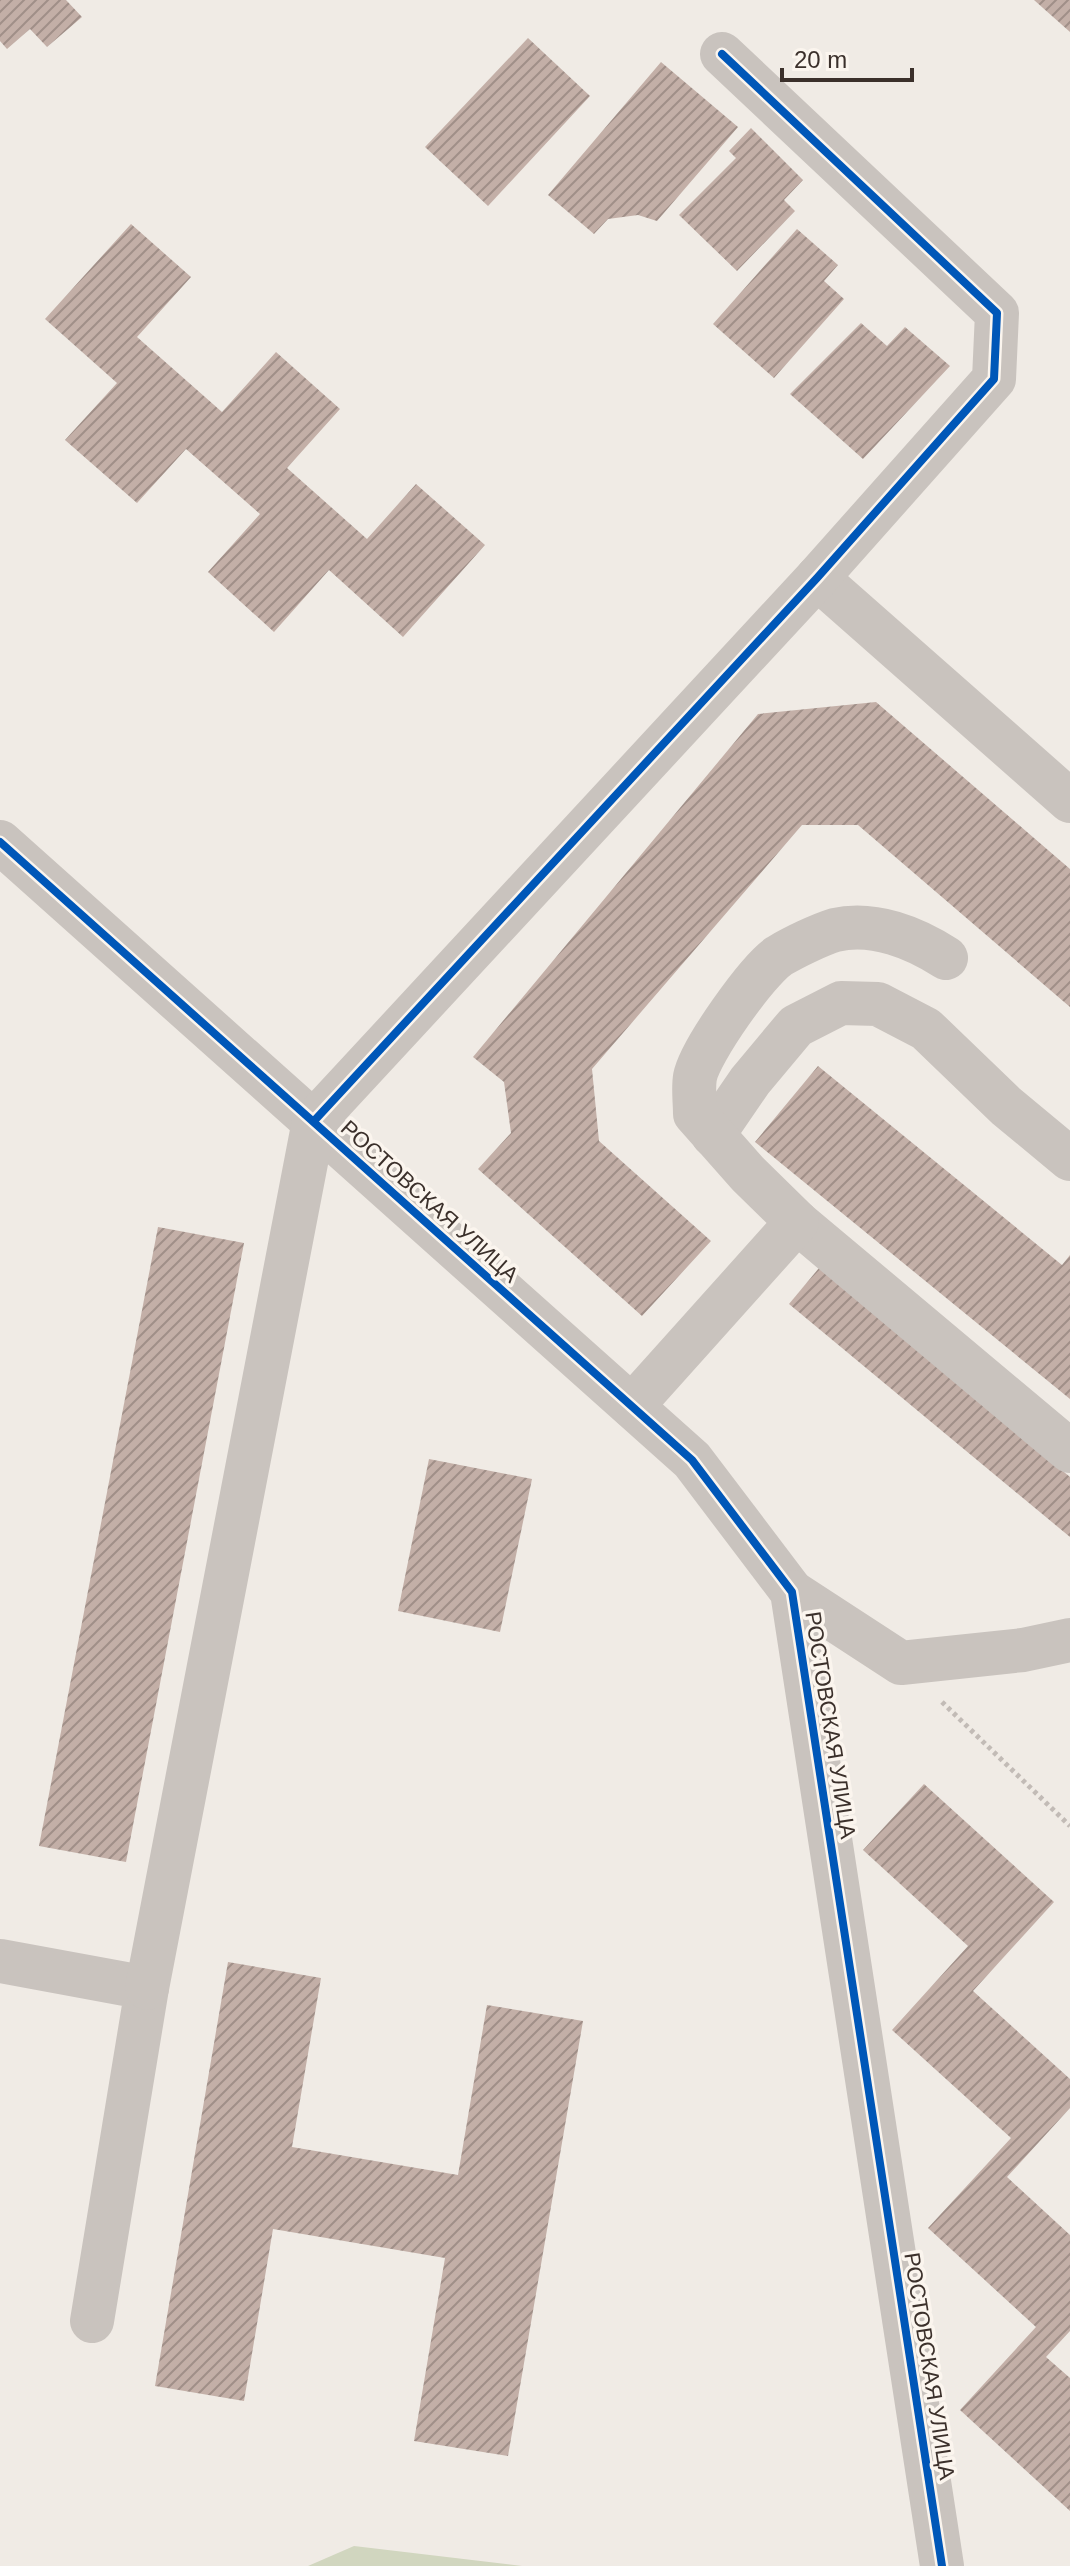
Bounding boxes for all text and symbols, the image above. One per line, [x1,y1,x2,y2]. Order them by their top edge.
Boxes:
scale bar [782,32,912,82]
text: 20 m [794,46,847,73]
street label: РОСТОВСКАЯ УЛИЦА [336,1115,524,1288]
street label: РОСТОВСКАЯ УЛИЦА [800,1610,861,1841]
street label: РОСТОВСКАЯ УЛИЦА [899,2251,960,2482]

